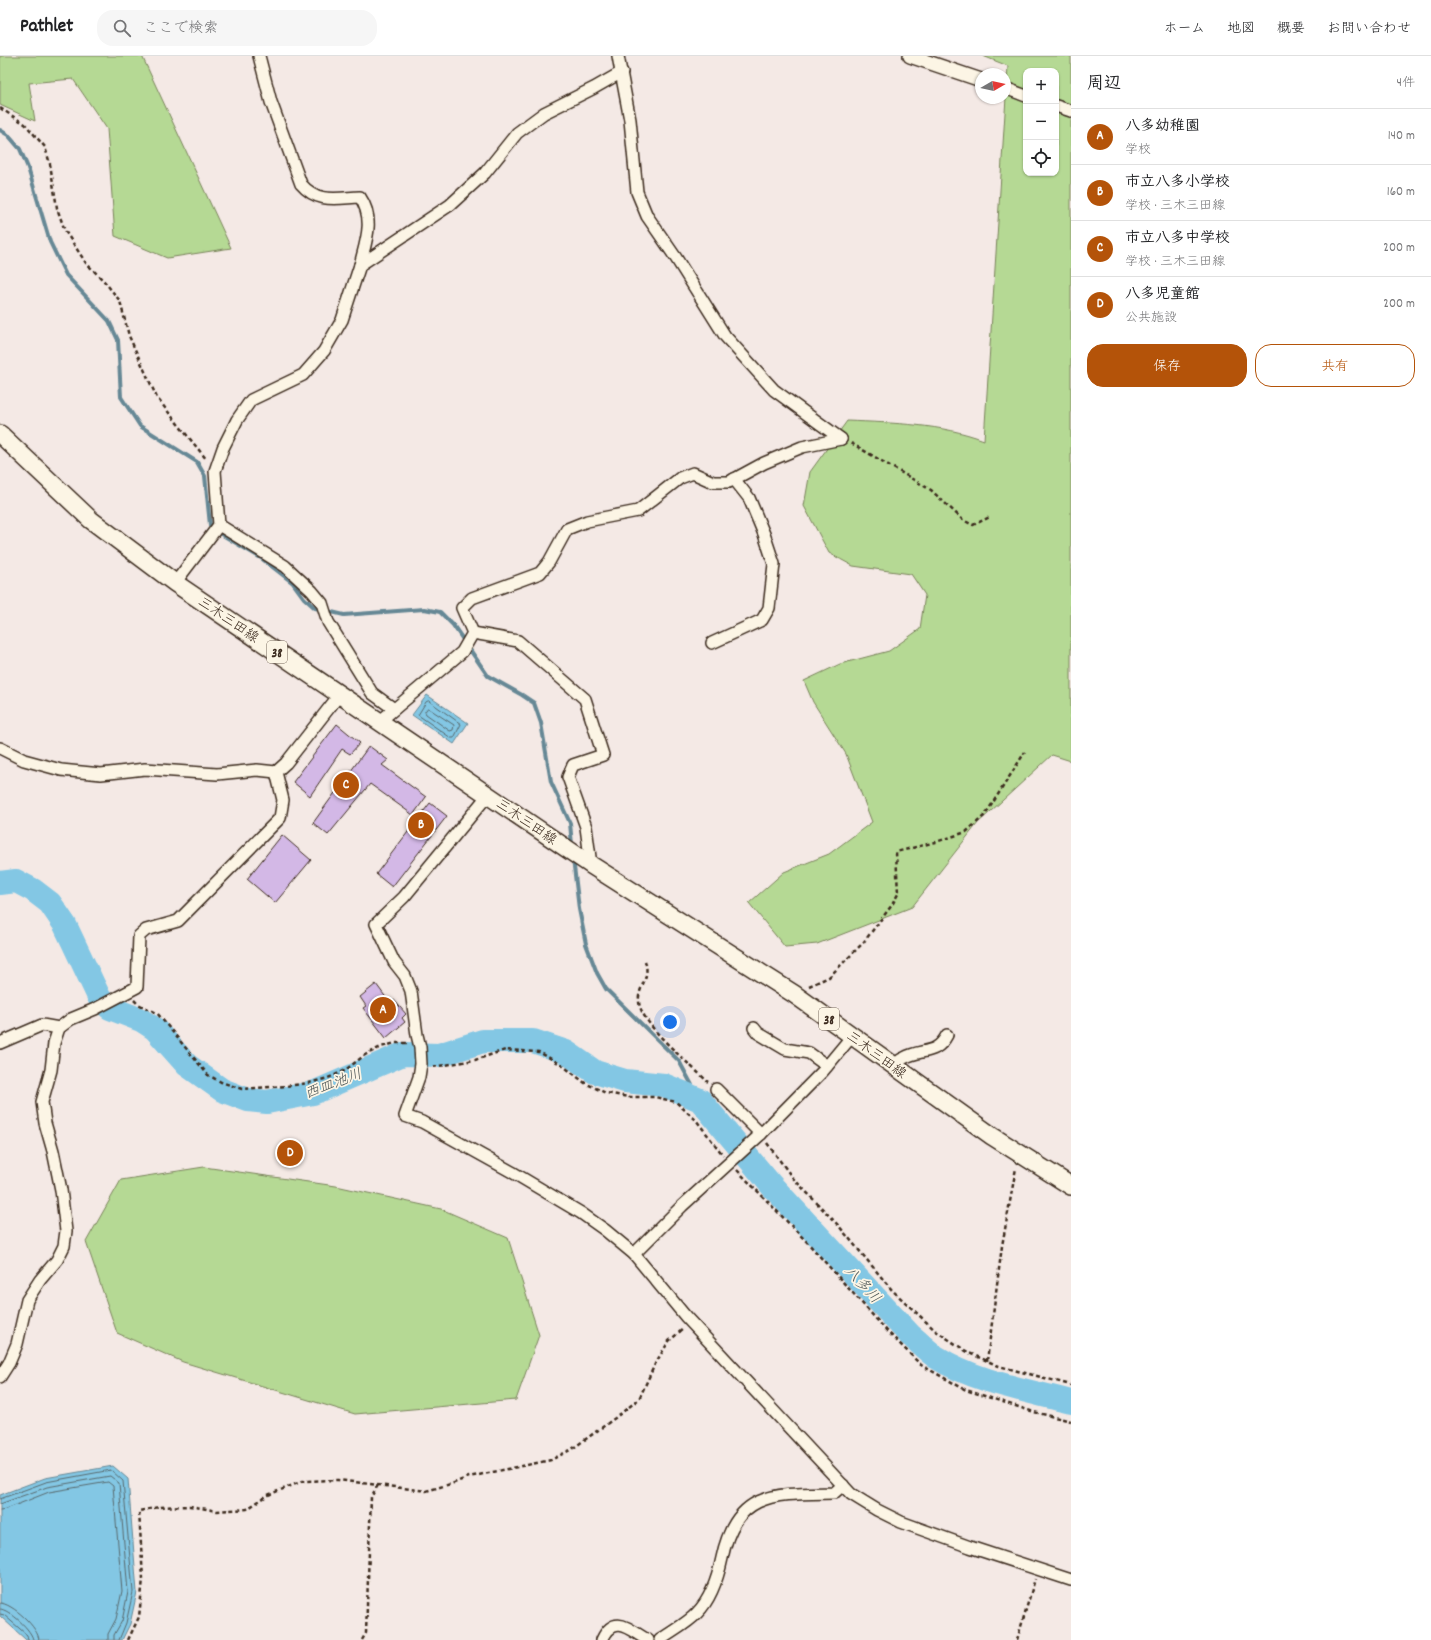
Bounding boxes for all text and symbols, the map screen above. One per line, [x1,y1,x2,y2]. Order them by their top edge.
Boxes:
search box [97,10,377,46]
text: Pathlet [20,14,73,41]
icon: search [111,17,133,39]
text: ここで検索 [143,18,218,40]
text: ホーム [1164,19,1205,39]
text: 地図 [1227,19,1255,39]
text: 概要 [1277,19,1305,39]
text: お問い合わせ [1327,19,1411,39]
north arrow [975,68,1011,104]
map controls [1023,68,1059,176]
button: + [1023,68,1059,104]
text: 周辺 [1087,73,1121,97]
text: 4件 [1397,74,1415,93]
button: − [1023,104,1059,140]
text: 八多幼稚園 [1125,116,1200,138]
text: A [1096,127,1104,146]
text: 140 m [1388,127,1415,146]
button: locate [1023,140,1059,176]
text: 学校 [1125,141,1151,160]
text: 市立八多小学校 [1125,172,1230,194]
text: B [1097,183,1103,202]
text: 160 m [1387,183,1415,202]
text: 学校 · 三木三田線 [1125,197,1225,216]
text: 市立八多中学校 [1125,228,1230,250]
text: C [1097,239,1103,258]
text: 200 m [1383,239,1415,258]
text: 学校 · 三木三田線 [1125,253,1225,272]
text: 八多児童館 [1125,284,1200,306]
text: D [1097,295,1103,314]
text: 200 m [1383,295,1415,314]
text: 公共施設 [1125,309,1177,328]
button: 保存 [1087,344,1247,387]
button: 共有 [1255,344,1415,387]
street label: 三木三田線 [193,593,262,649]
road number: 38 [267,641,287,663]
pin: C [333,770,359,800]
street label: 三木三田線 [491,795,560,851]
pin: B [408,810,434,840]
pin: A [370,995,396,1025]
road number: 38 [819,1008,839,1030]
your location [660,1012,680,1032]
street label: 三木三田線 [842,1027,910,1084]
water label: 西皿池川 [302,1064,366,1106]
pin: D [277,1138,303,1168]
water label: 八多川 [838,1261,885,1309]

